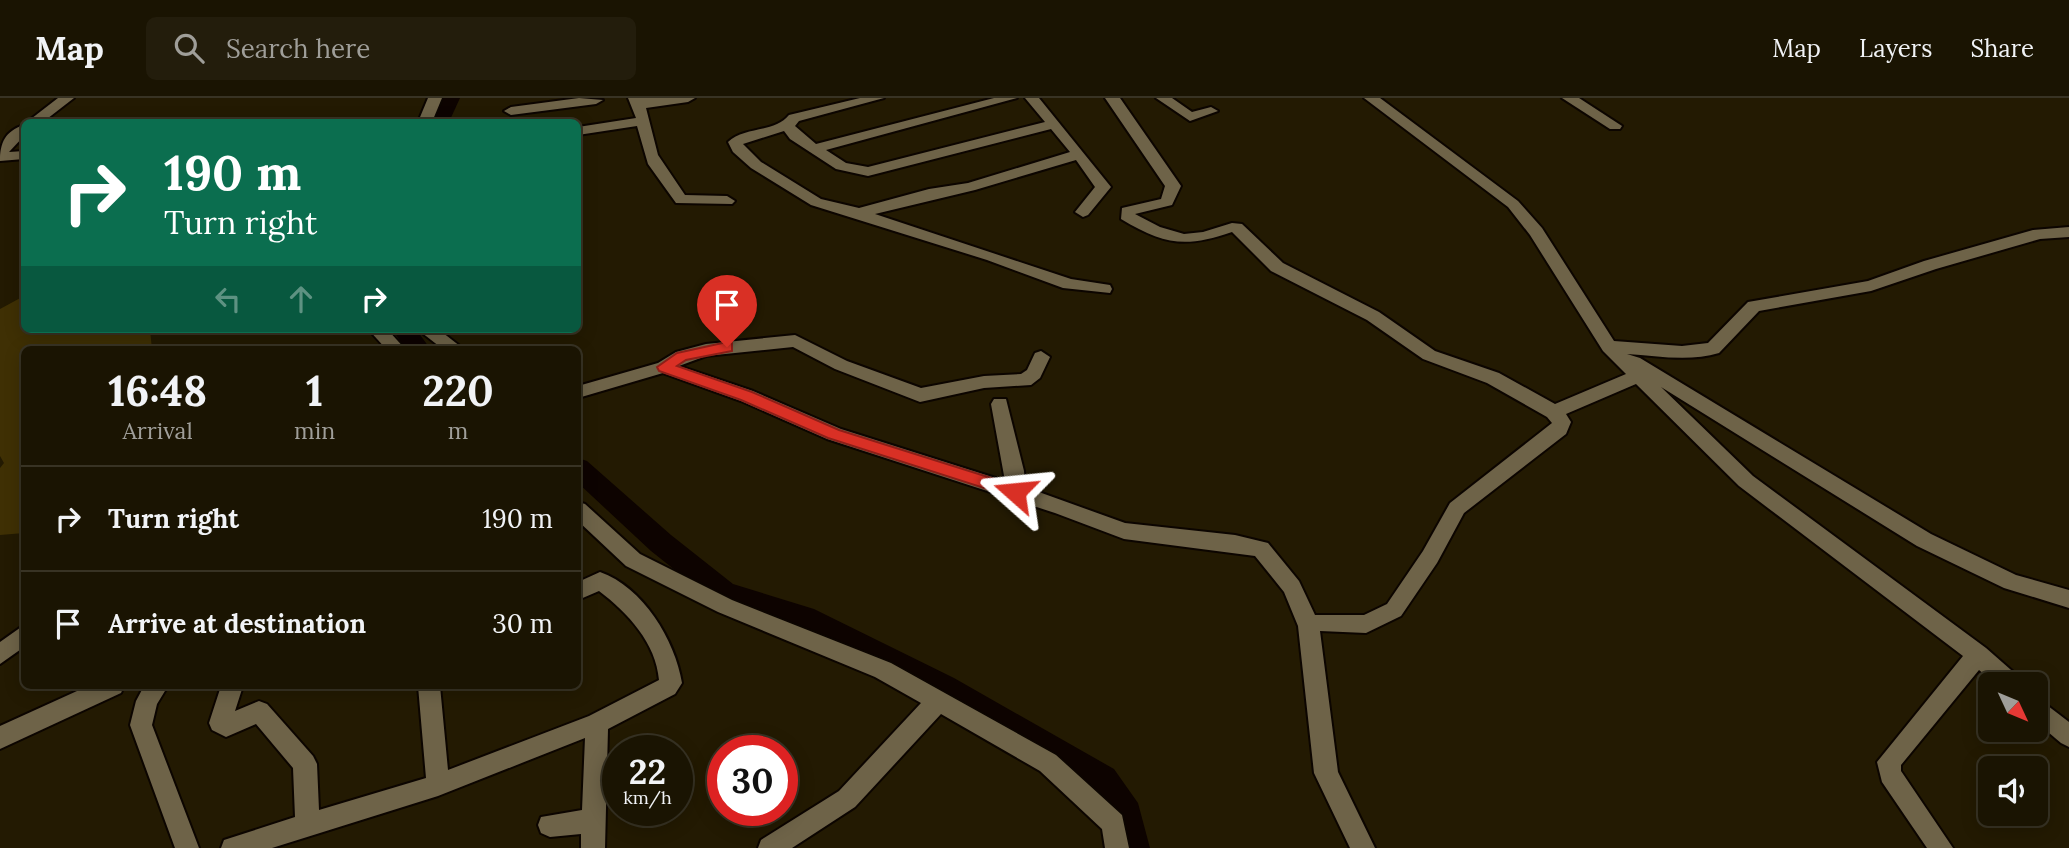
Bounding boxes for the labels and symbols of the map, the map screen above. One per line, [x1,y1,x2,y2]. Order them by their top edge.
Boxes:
pin [697,275,757,347]
position arrow [978,455,1052,529]
north arrow [1978,672,2048,742]
speed limit sign: 30 [707,735,798,826]

